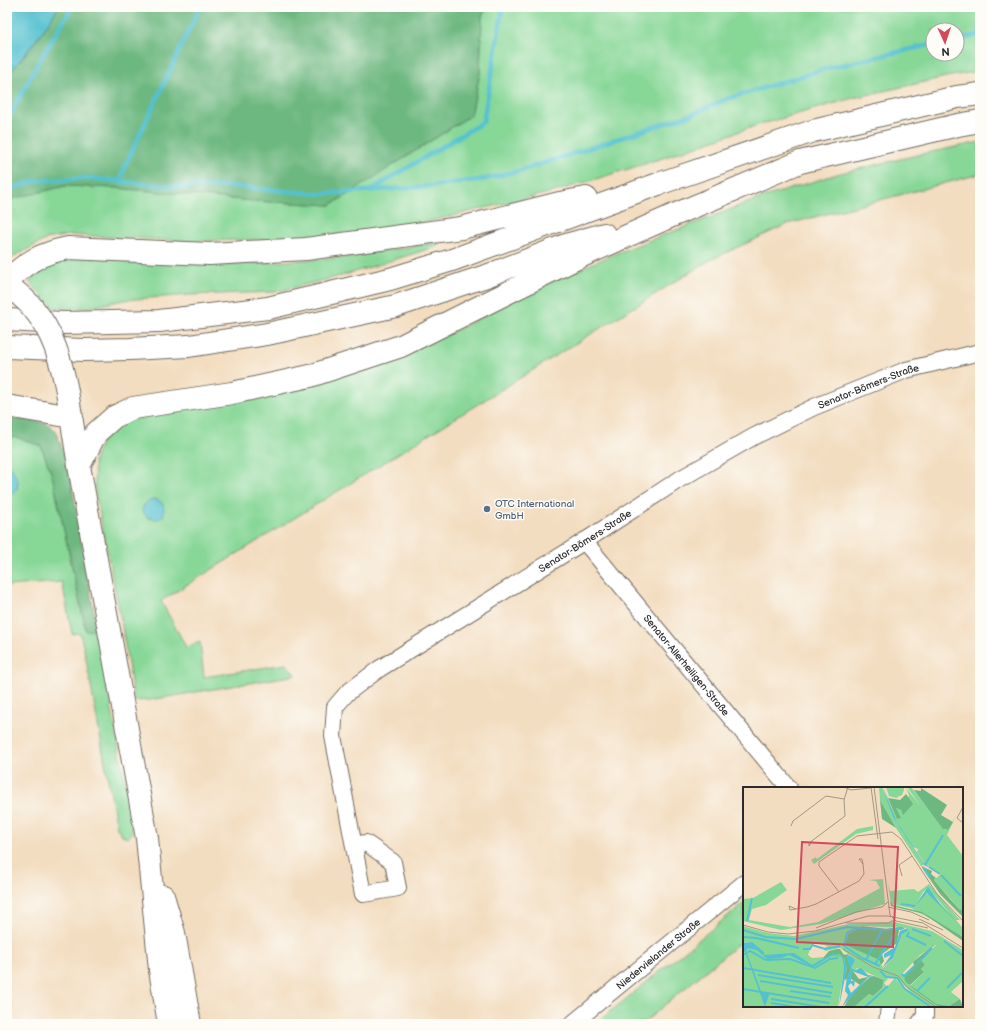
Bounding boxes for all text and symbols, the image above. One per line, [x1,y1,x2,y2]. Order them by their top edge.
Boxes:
north arrow [925,22,965,62]
text: N [941,45,950,58]
street label: Senator-Bömers-Straße [816,362,920,412]
place label: OTC International GmbH [495,498,574,522]
marker: OTC International GmbH [482,504,492,514]
street label: Senator-Bömers-Straße [537,507,634,575]
street label: Senator-Allerheiligen-Straße [641,612,732,719]
inset map [743,787,963,1007]
street label: Niedervielander Straße [614,916,703,992]

